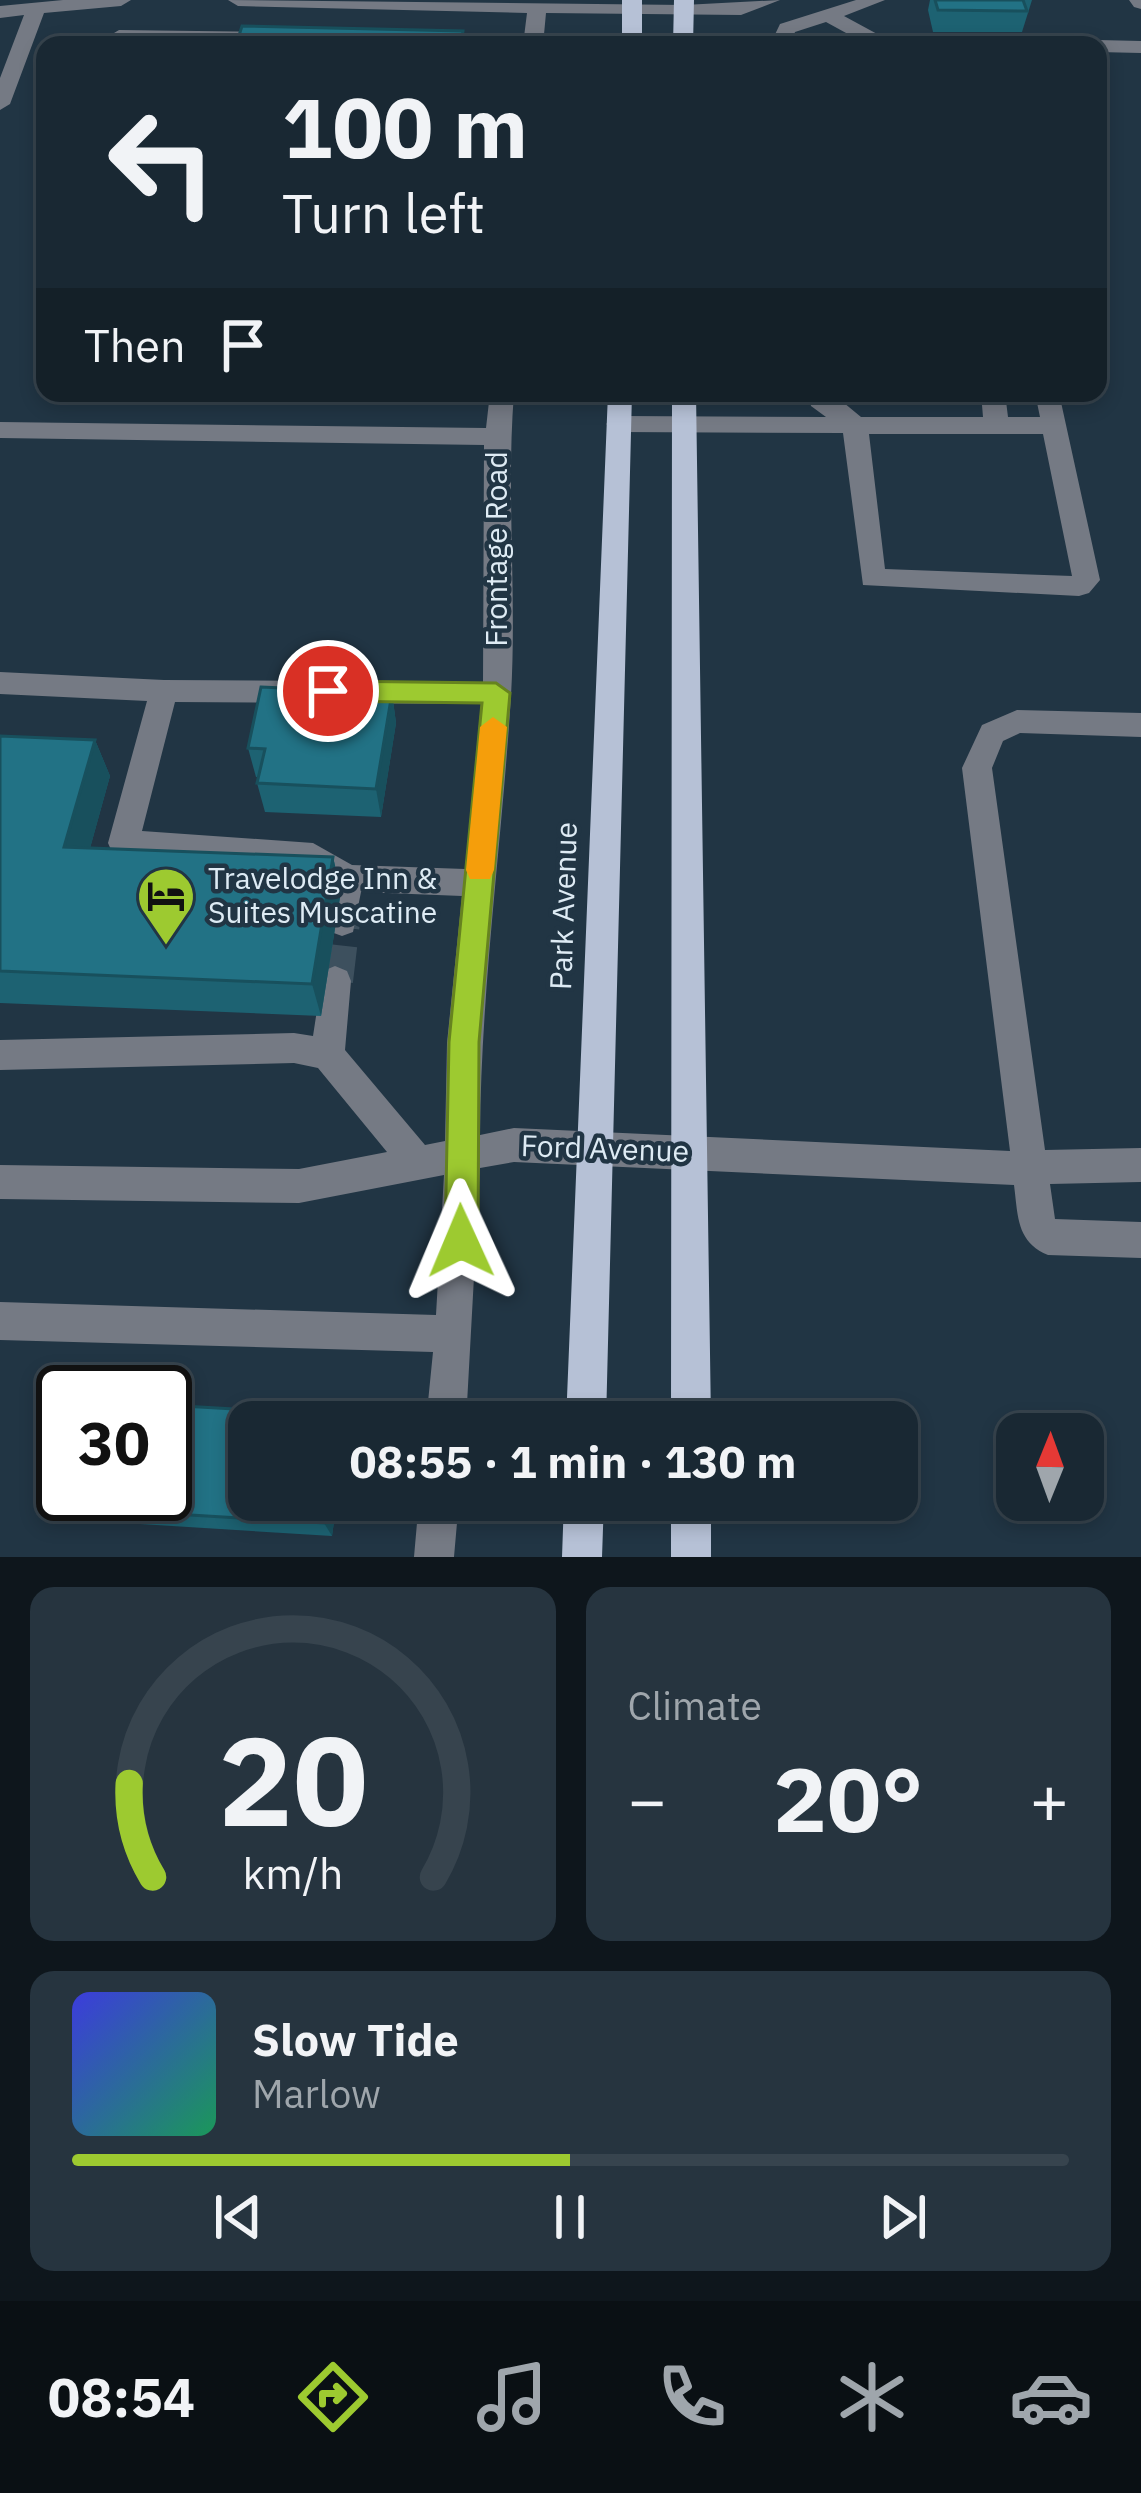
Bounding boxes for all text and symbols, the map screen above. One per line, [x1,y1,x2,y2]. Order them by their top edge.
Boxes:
text: 100 m [282,72,528,181]
icon: left [84,84,240,240]
text: Turn left [282,178,485,248]
icon: arrive [210,312,276,378]
text: Then [84,316,186,374]
street label: Frontage Road [476,451,515,647]
pin [277,640,379,742]
icon: arrive [295,658,361,724]
street label: Park Avenue [540,821,585,991]
place label: Travelodge Inn & Suites Muscatine [208,858,437,931]
hotel icon: Travelodge Inn & Suites Muscatine [135,865,197,947]
street label: Ford Avenue [520,1125,690,1170]
position arrow [398,1178,524,1304]
speed limit sign: 30 [36,1365,192,1521]
north arrow [996,1413,1104,1521]
map controls [996,1413,1104,1521]
text: 08:55 · 1 min · 130 m [350,1432,796,1490]
text: Climate [628,1680,762,1731]
text: 20 [218,1698,368,1860]
text: 20° [773,1740,923,1857]
text: − [628,1756,667,1842]
text: + [1029,1756,1069,1842]
text: km/h [242,1845,343,1901]
text: Slow Tide [252,2010,459,2068]
text: Marlow [252,2068,381,2119]
icon: previous [205,2184,271,2250]
icon: pause [537,2184,603,2250]
icon: next [870,2184,936,2250]
icon: directions [291,2355,375,2439]
icon: music [470,2355,554,2439]
icon: phone [650,2355,734,2439]
icon: climate [830,2355,914,2439]
icon: car [1009,2355,1093,2439]
text: 08:54 [48,2362,195,2432]

